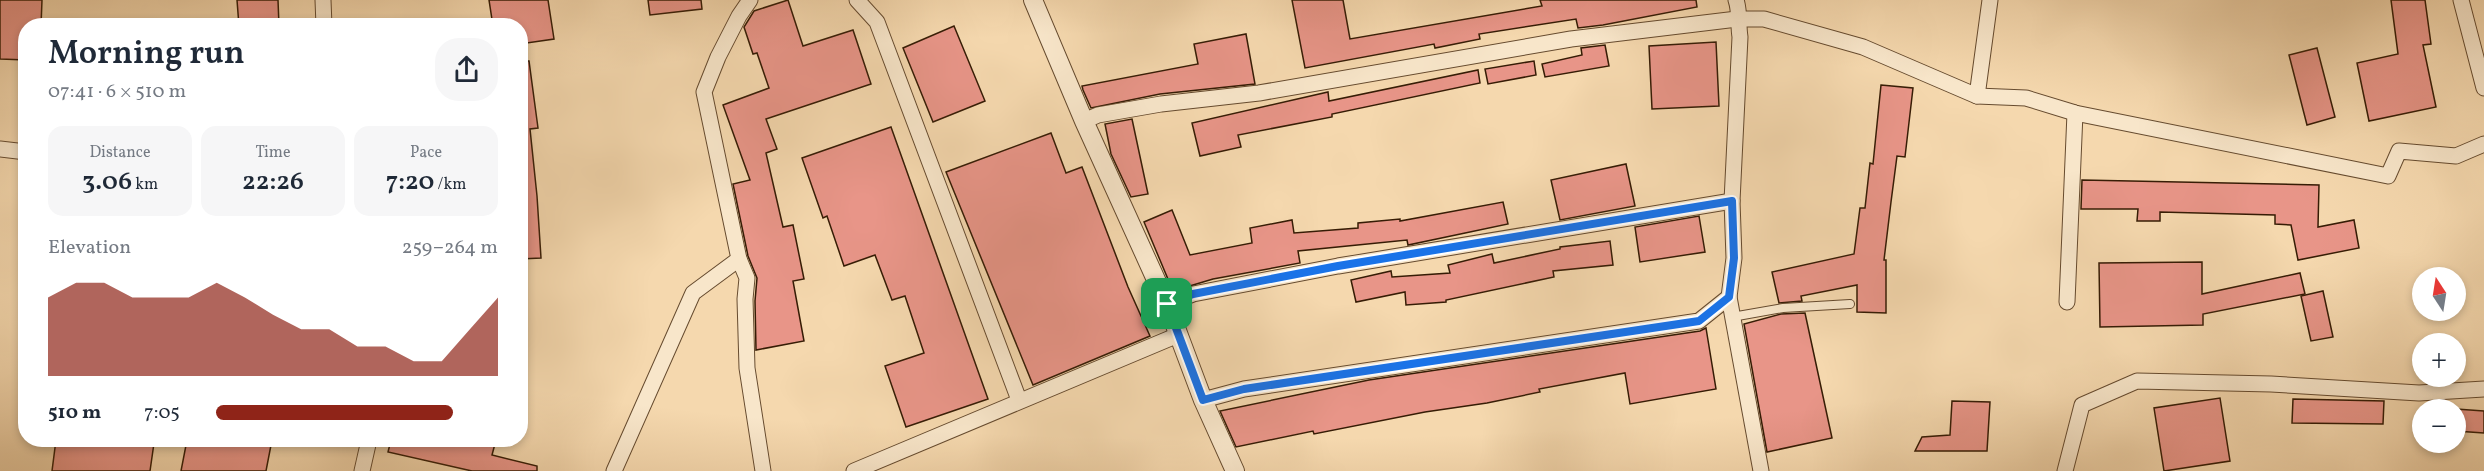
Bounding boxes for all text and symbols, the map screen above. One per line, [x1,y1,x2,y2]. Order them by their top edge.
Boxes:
text: Morning run [48,32,245,78]
button: share [435,38,498,101]
text: 07:41 · 6 × 510 m [48,78,186,106]
text: Distance [89,142,151,164]
text: Time [255,142,291,164]
text: Pace [410,142,442,164]
text: 3.06 [82,164,132,200]
text: 22:26 [242,164,304,200]
text: 7:20 [386,164,434,200]
text: km [132,174,158,196]
text: /km [434,174,466,196]
text: Elevation [48,234,131,262]
text: 259–264 m [402,234,498,262]
north arrow [2412,267,2466,321]
map controls [2412,267,2466,453]
pin [1141,278,1192,329]
icon: arrive [1150,287,1183,320]
button: + [2412,333,2466,387]
text: 510 m [48,399,101,427]
text: 7:05 [144,399,180,427]
button: − [2412,399,2466,453]

